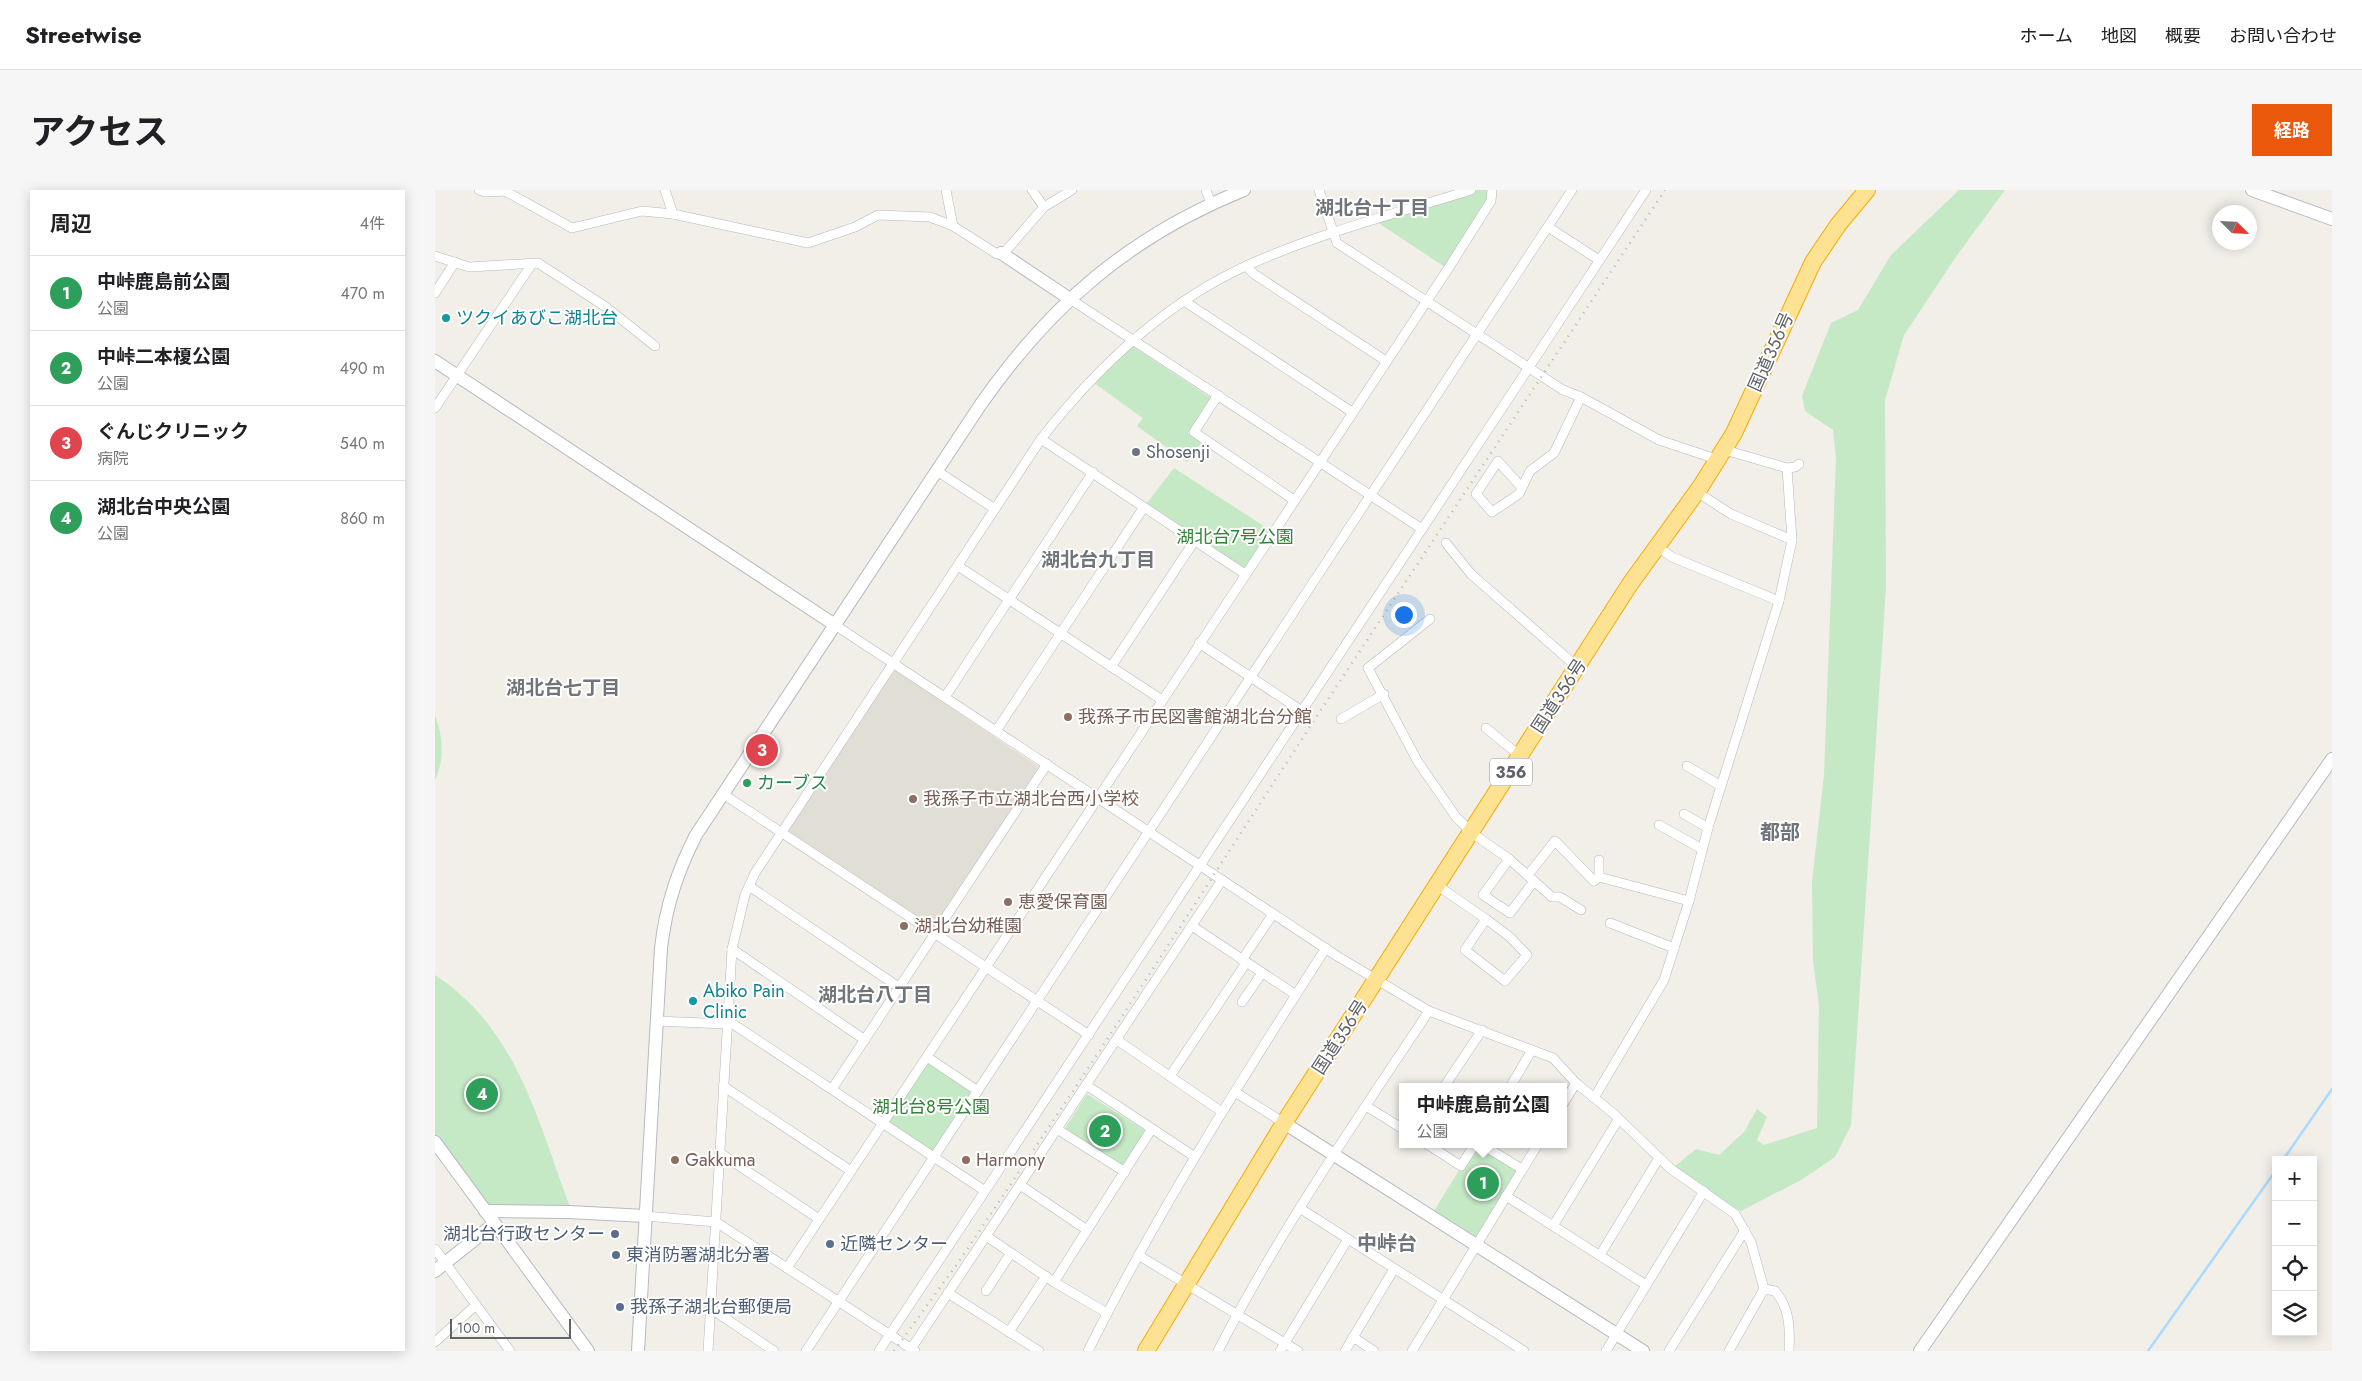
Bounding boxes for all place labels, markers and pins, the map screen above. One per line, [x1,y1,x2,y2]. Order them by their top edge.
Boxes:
place label: ツクイあびこ湖北台 [456,305,618,331]
marker: ツクイあびこ湖北台 [440,312,452,324]
place label: Shosenji [1146,439,1210,465]
marker: Shosenji [1130,446,1142,458]
place label: 我孫子市民図書館湖北台分館 [1078,704,1312,730]
marker: 我孫子市民図書館湖北台分館 [1062,711,1074,723]
pin: 3 [746,731,778,769]
place label: カーブス [757,770,828,796]
marker: カーブス [741,777,753,789]
place label: 我孫子市立湖北台西小学校 [923,786,1139,812]
marker: 我孫子市立湖北台西小学校 [907,793,919,805]
place label: 恵愛保育園 [1018,889,1108,915]
marker: 恵愛保育園 [1002,896,1014,908]
place label: 湖北台幼稚園 [914,913,1022,939]
marker: 湖北台幼稚園 [898,920,910,932]
place label: Abiko Pain Clinic [703,978,785,1025]
marker: Abiko Pain Clinic [687,995,699,1007]
pin: 4 [466,1075,498,1113]
pin: 2 [1089,1112,1121,1150]
place label: Gakkuma [685,1147,755,1173]
place label: Harmony [976,1147,1045,1173]
marker: Gakkuma [669,1154,681,1166]
marker: Harmony [960,1154,972,1166]
pin: 1 [1467,1164,1499,1202]
place label: 湖北台行政センター [443,1221,605,1247]
marker: 湖北台行政センター [609,1228,621,1240]
place label: 近隣センター [840,1231,948,1257]
marker: 近隣センター [824,1238,836,1250]
place label: 東消防署湖北分署 [626,1242,770,1268]
marker: 東消防署湖北分署 [610,1249,622,1261]
place label: 我孫子湖北台郵便局 [630,1294,792,1320]
marker: 我孫子湖北台郵便局 [614,1301,626,1313]

